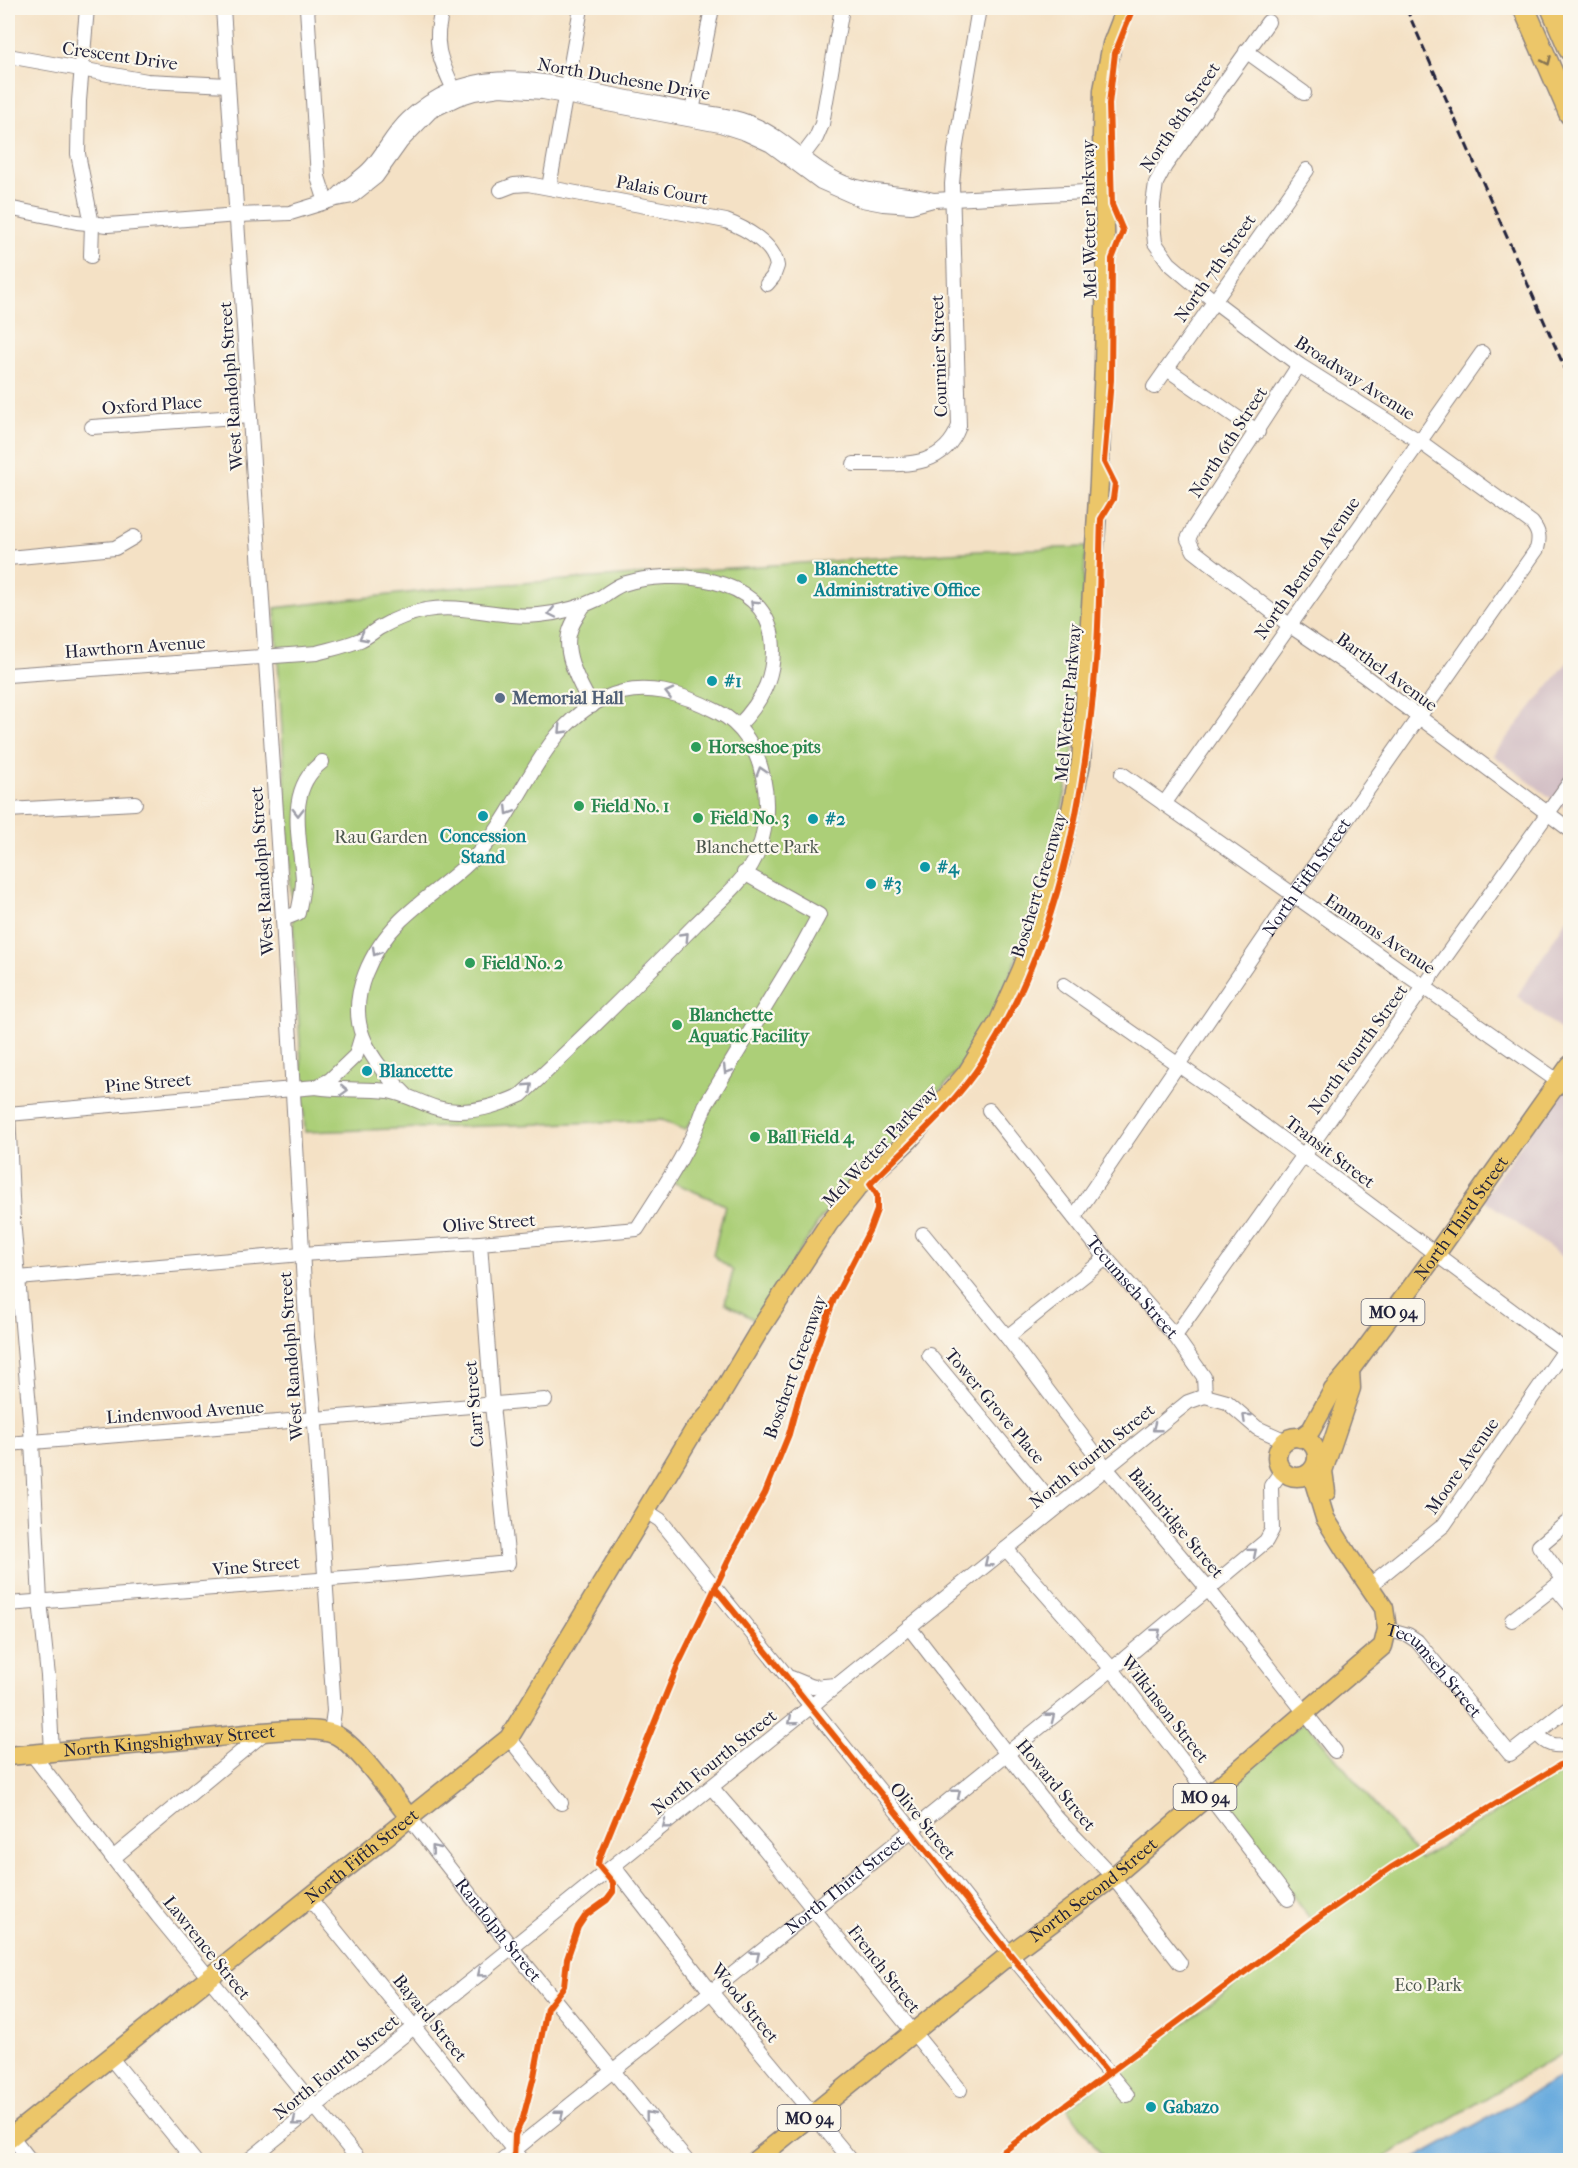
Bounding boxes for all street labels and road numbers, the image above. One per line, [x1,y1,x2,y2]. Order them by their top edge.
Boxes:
street label: Crescent Drive [61,38,179,75]
street label: North Duchesne Drive [536,54,712,105]
street label: North 8th Street [1136,58,1225,176]
street label: Mel Wetter Parkway [1078,138,1101,299]
street label: Palais Court [614,171,710,210]
street label: North 7th Street [1170,210,1261,326]
street label: Cournier Street [927,294,952,418]
street label: West Randolph Street [215,300,248,472]
street label: Broadway Avenue [1291,332,1419,425]
street label: North 6th Street [1185,382,1272,502]
street label: Oxford Place [101,392,203,419]
street label: North Benton Avenue [1250,493,1365,644]
street label: Mel Wetter Parkway [1051,621,1086,783]
street label: Barthel Avenue [1332,629,1441,716]
street label: Hawthorn Avenue [64,632,206,663]
street label: West Randolph Street [246,785,279,957]
street label: Boschert Greenway [1007,808,1072,961]
street label: North Fifth Street [1259,814,1356,940]
street label: Emmons Avenue [1320,890,1439,979]
street label: North Fourth Street [1304,980,1413,1118]
street label: Pine Street [104,1069,193,1098]
street label: Mel Wetter Parkway [818,1080,943,1212]
street label: Transit Street [1281,1112,1379,1193]
street label: North Third Street [1410,1152,1513,1284]
street label: Olive Street [442,1210,537,1237]
street label: Tecumseh Street [1082,1232,1183,1344]
street label: West Randolph Street [275,1270,308,1442]
street label: Boschert Greenway [760,1291,832,1442]
road number: MO 94 [1362,1299,1424,1325]
street label: Tower Grove Place [940,1344,1049,1468]
street label: Carr Street [460,1359,489,1448]
street label: Lindenwood Avenue [105,1396,265,1428]
street label: North Fourth Street [1026,1399,1160,1513]
street label: Moore Avenue [1421,1414,1503,1519]
street label: Bainbridge Street [1123,1464,1228,1583]
street label: Vine Street [210,1552,301,1581]
street label: Tecumseh Street [1383,1619,1486,1723]
street label: Wilkinson Street [1116,1651,1213,1768]
street label: North Fourth Street [648,1705,782,1819]
street label: North Kingshighway Street [63,1721,276,1762]
street label: Howard Street [1011,1735,1100,1836]
street label: Olive Street [885,1778,960,1865]
road number: MO 94 [1174,1784,1236,1810]
street label: North Fifth Street [301,1804,423,1908]
street label: North Third Street [781,1830,909,1939]
street label: North Second Street [1025,1833,1162,1947]
street label: Randolph Street [450,1874,546,1987]
street label: Lawrence Street [158,1892,255,2005]
street label: French Street [843,1921,925,2018]
street label: Wood Street [706,1959,783,2048]
street label: Bayard Street [388,1971,471,2067]
street label: North Fourth Street [270,2010,404,2124]
road number: MO 94 [778,2105,840,2131]

